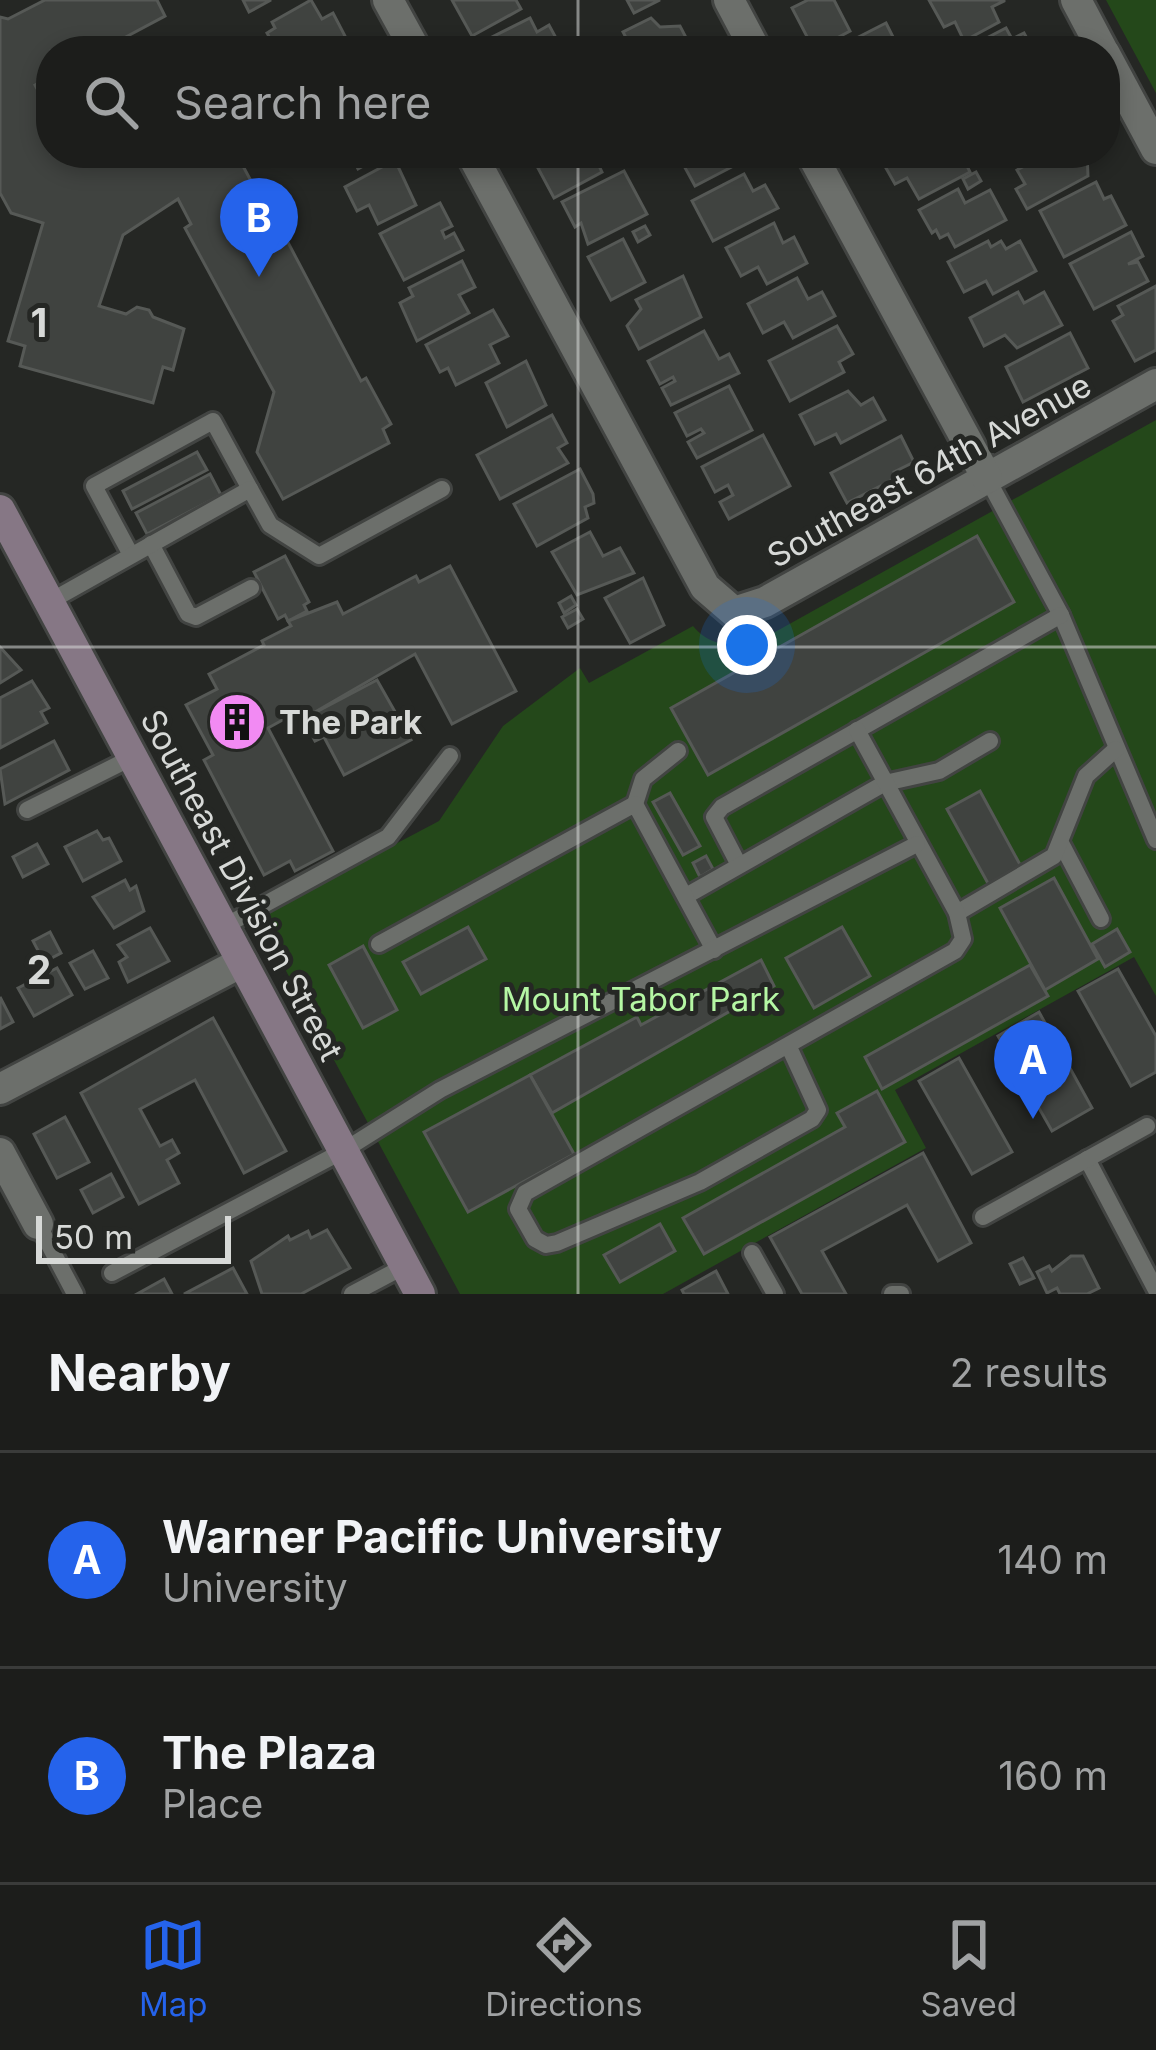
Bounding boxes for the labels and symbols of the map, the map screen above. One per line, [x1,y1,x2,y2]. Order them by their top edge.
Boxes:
pin: B [220,178,298,277]
text: 1 [31,299,47,346]
street label: Southeast 64th Avenue [760,364,1098,576]
your location [717,615,777,675]
building icon: The Park [206,691,268,753]
place label: The Park [279,702,422,742]
street label: Southeast Division Street [132,703,352,1068]
text: 2 [27,946,51,993]
park label: Mount Tabor Park [502,979,780,1019]
pin: A [994,1020,1072,1119]
scale bar [36,1210,231,1263]

